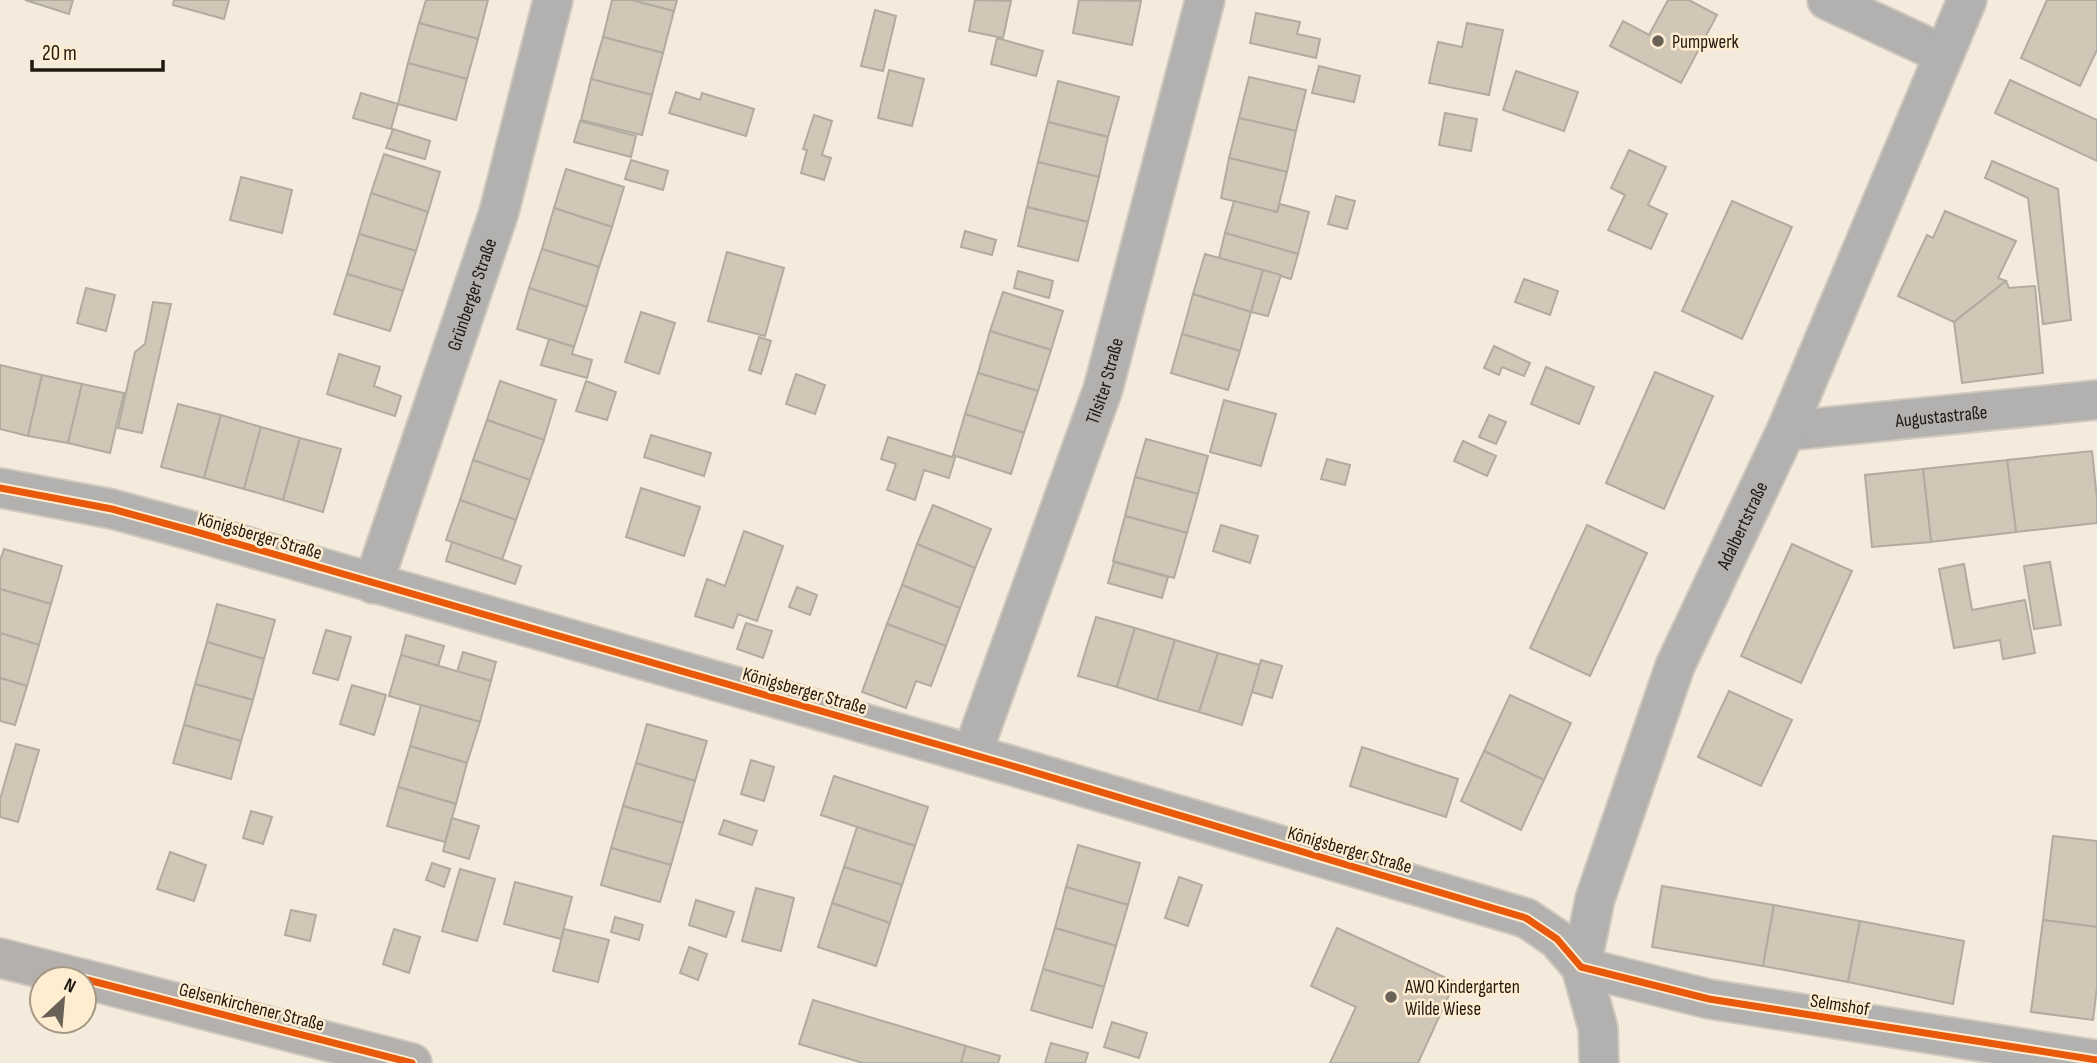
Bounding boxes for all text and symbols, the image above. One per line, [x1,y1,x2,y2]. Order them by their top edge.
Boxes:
scale bar [32,28,163,72]
place label: Pumpwerk [1672,31,1740,54]
marker: Pumpwerk [1650,33,1666,49]
text: 20 m [42,41,77,66]
street label: Grünberger Straße [443,235,502,354]
street label: Tilsiter Straße [1081,335,1129,428]
street label: Augustastraße [1893,401,1988,433]
street label: Adalbertstraße [1712,478,1773,574]
street label: Königsberger Straße [195,508,324,565]
street label: Königsberger Straße [740,663,869,720]
street label: Königsberger Straße [1285,822,1414,879]
north arrow [28,965,98,1035]
text: N [60,974,79,999]
place label: AWO Kindergarten Wilde Wiese [1404,976,1520,1021]
street label: Gelsenkirchener Straße [177,978,327,1037]
marker: AWO Kindergarten Wilde Wiese [1383,989,1399,1005]
street label: Selmshof [1808,989,1872,1022]

